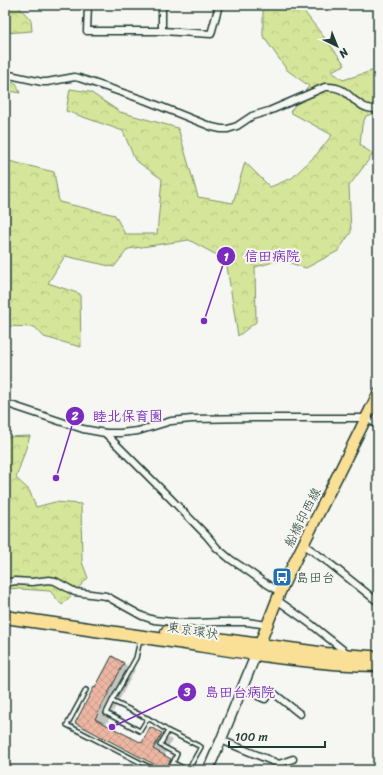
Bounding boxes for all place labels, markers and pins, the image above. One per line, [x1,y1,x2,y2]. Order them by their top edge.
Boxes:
callout: 信田病院 [216,243,308,269]
callout: 睦北保育園 [65,403,171,429]
bus stop icon: 島田台 [271,566,293,588]
place label: 島田台 [296,566,335,589]
callout: 島田台病院 [177,679,283,705]

